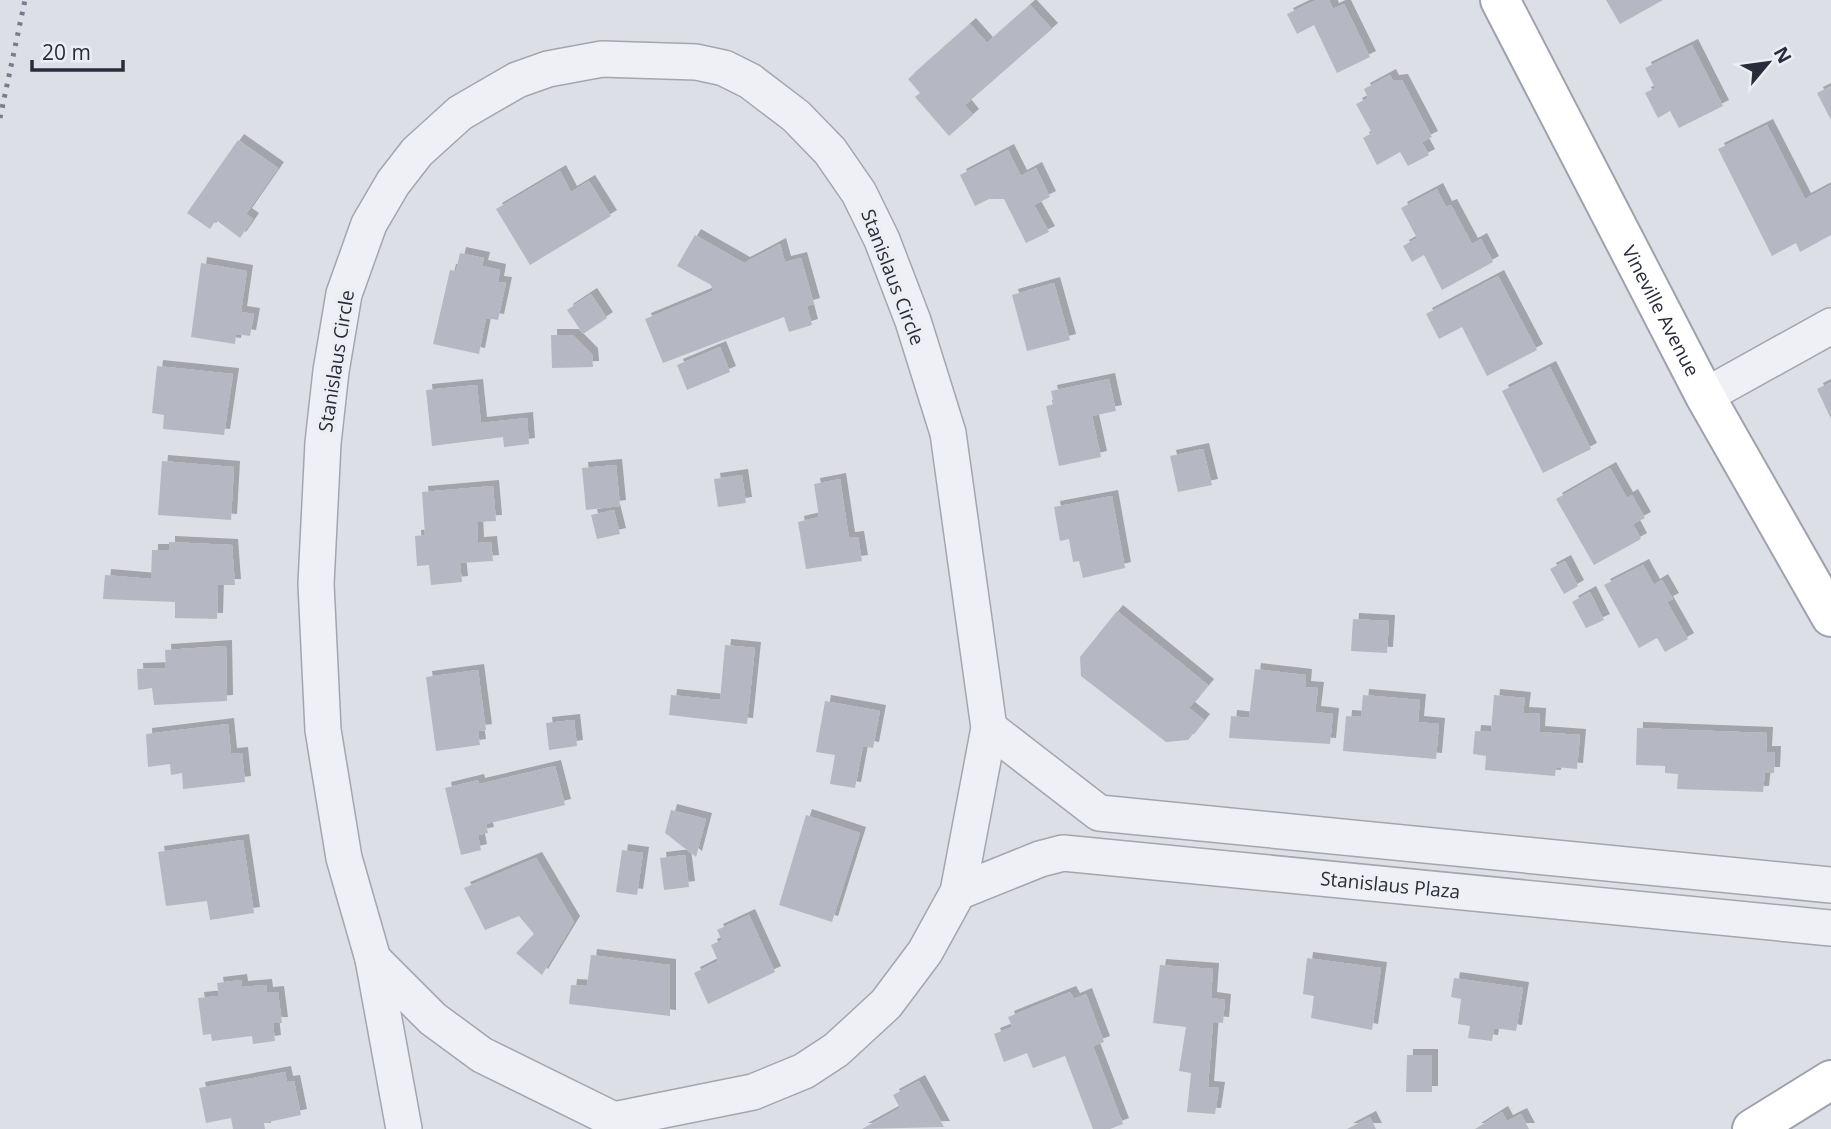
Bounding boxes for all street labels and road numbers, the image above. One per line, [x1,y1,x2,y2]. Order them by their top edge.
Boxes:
street label: Stanislaus Circle [855,205,931,349]
street label: Vineville Avenue [1616,241,1706,381]
street label: Stanislaus Circle [312,288,360,434]
street label: Stanislaus Plaza [1319,865,1461,905]

